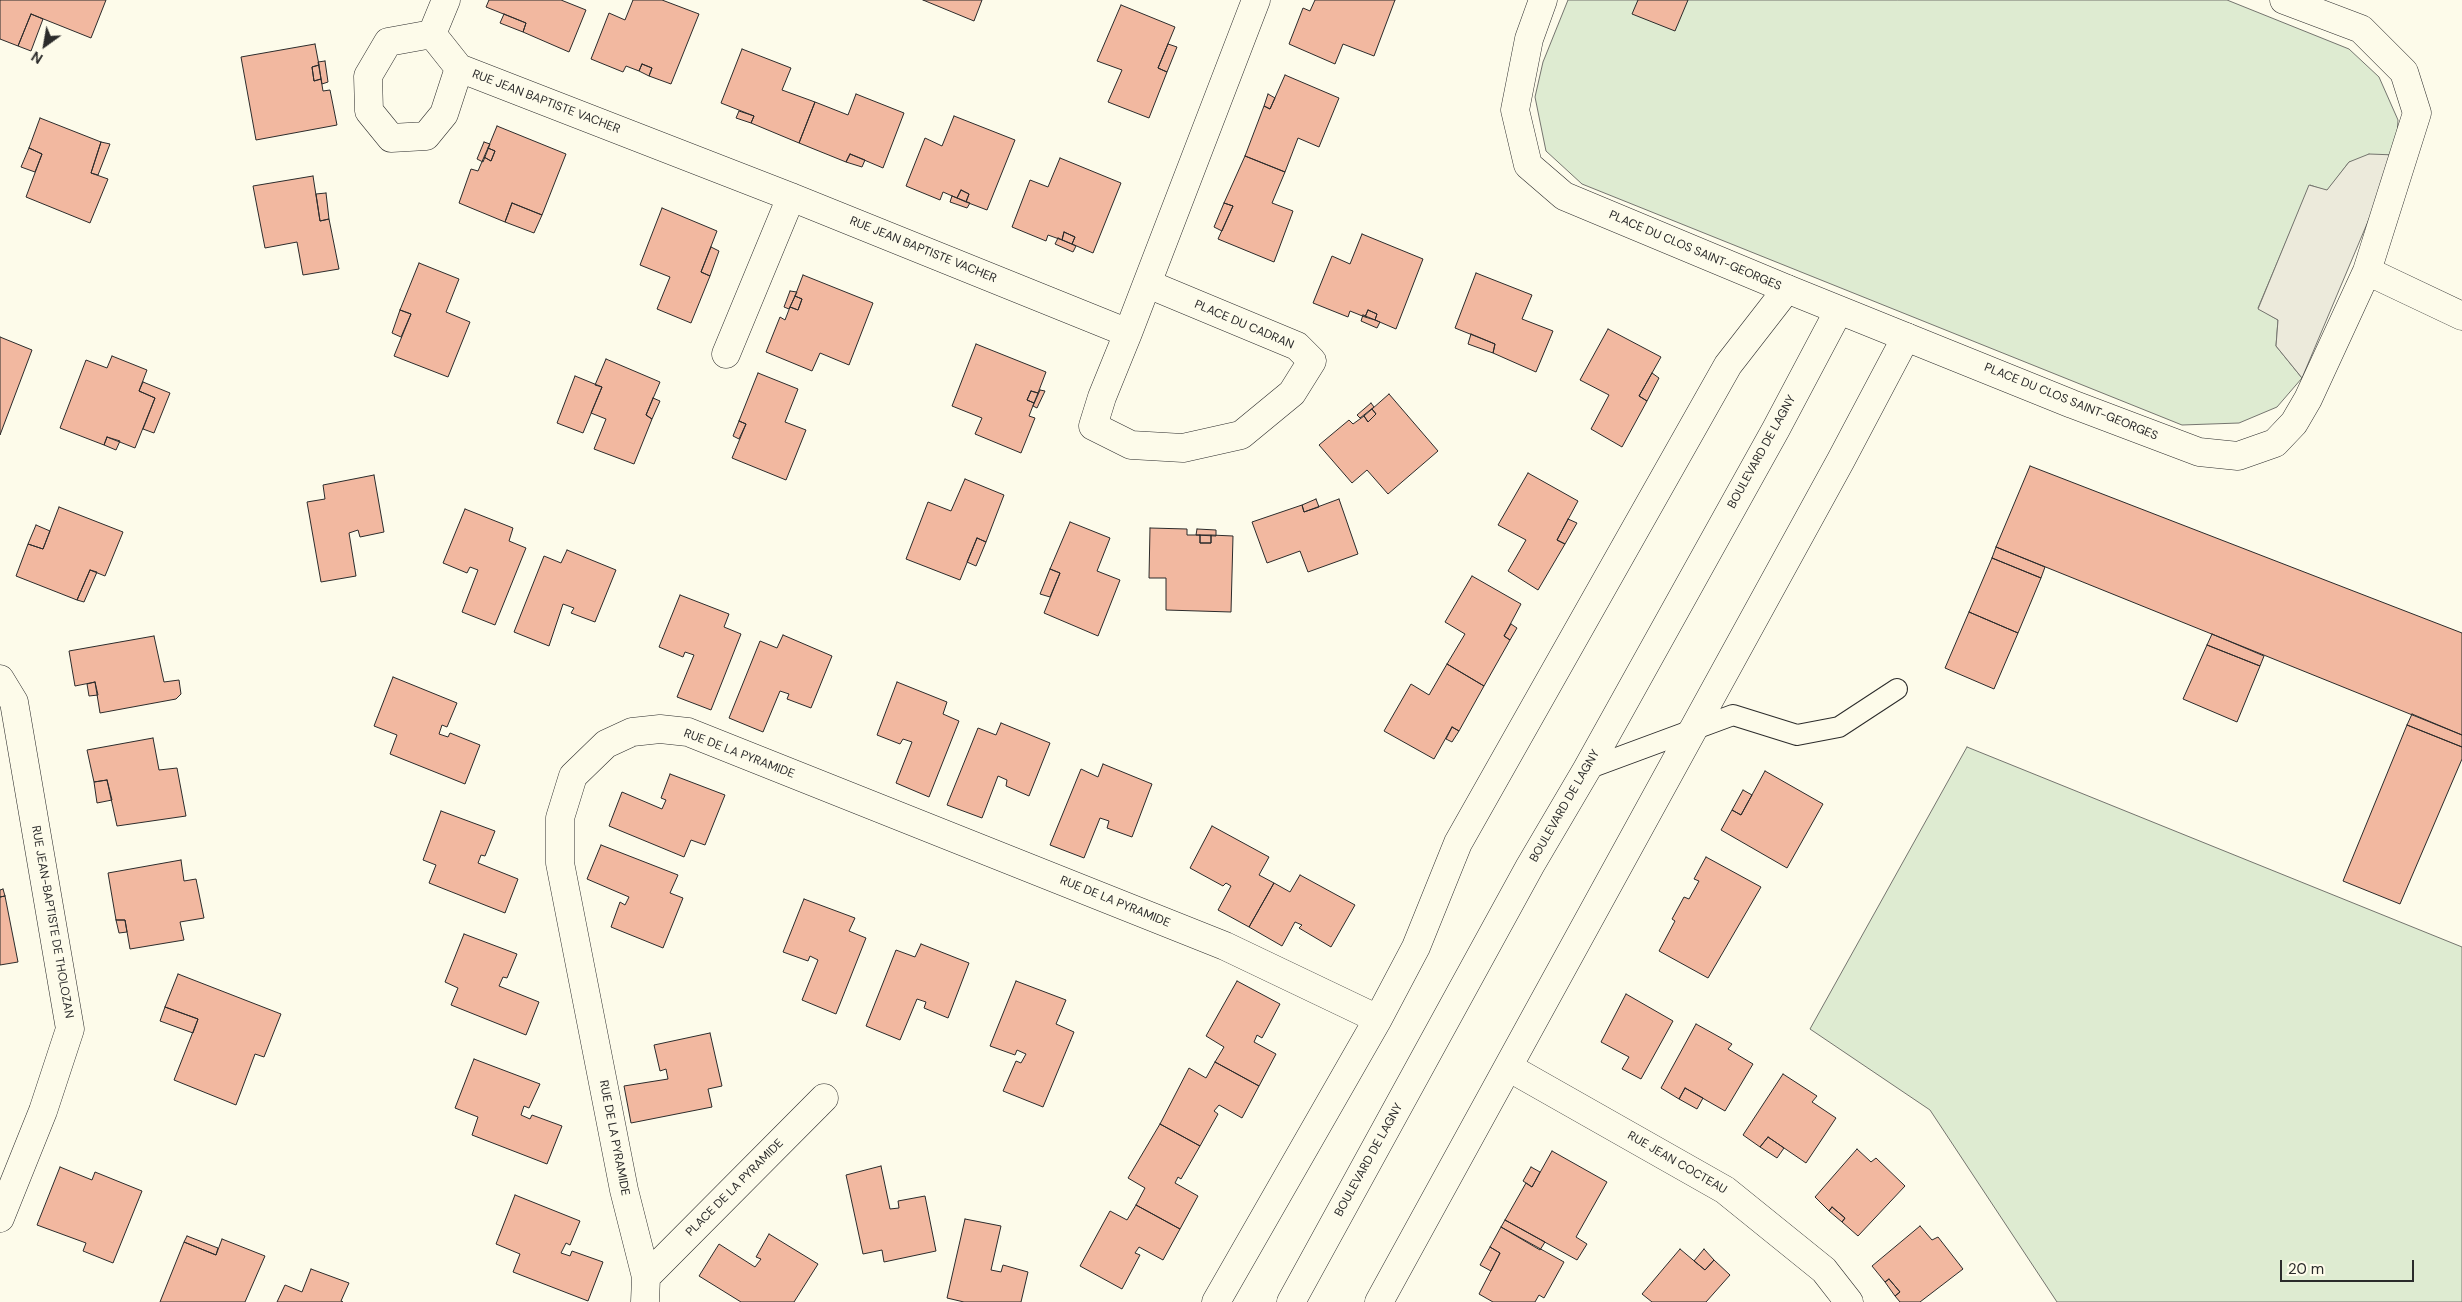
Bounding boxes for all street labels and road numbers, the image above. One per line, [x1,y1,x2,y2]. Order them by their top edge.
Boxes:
street label: RUE JEAN BAPTISTE VACHER [470,67,622,137]
street label: PLACE DU CLOS SAINT-GEORGES [1607,208,1783,294]
street label: RUE JEAN BAPTISTE VACHER [847,214,999,286]
street label: PLACE DU CADRAN [1192,298,1296,352]
street label: PLACE DU CLOS SAINT-GEORGES [1982,360,2160,444]
street label: BOULEVARD DE LAGNY [1725,393,1799,511]
street label: RUE DE LA PYRAMIDE [682,726,796,782]
street label: BOULEVARD DE LAGNY [1527,747,1603,865]
street label: RUE JEAN-BAPTISTE DE THOLOZAN [28,824,76,1020]
street label: RUE DE LA PYRAMIDE [1058,873,1172,931]
street label: RUE DE LA PYRAMIDE [596,1079,632,1197]
street label: BOULEVARD DE LAGNY [1332,1101,1406,1219]
street label: RUE JEAN COCTEAU [1625,1129,1729,1197]
street label: PLACE DE LA PYRAMIDE [683,1136,787,1240]

